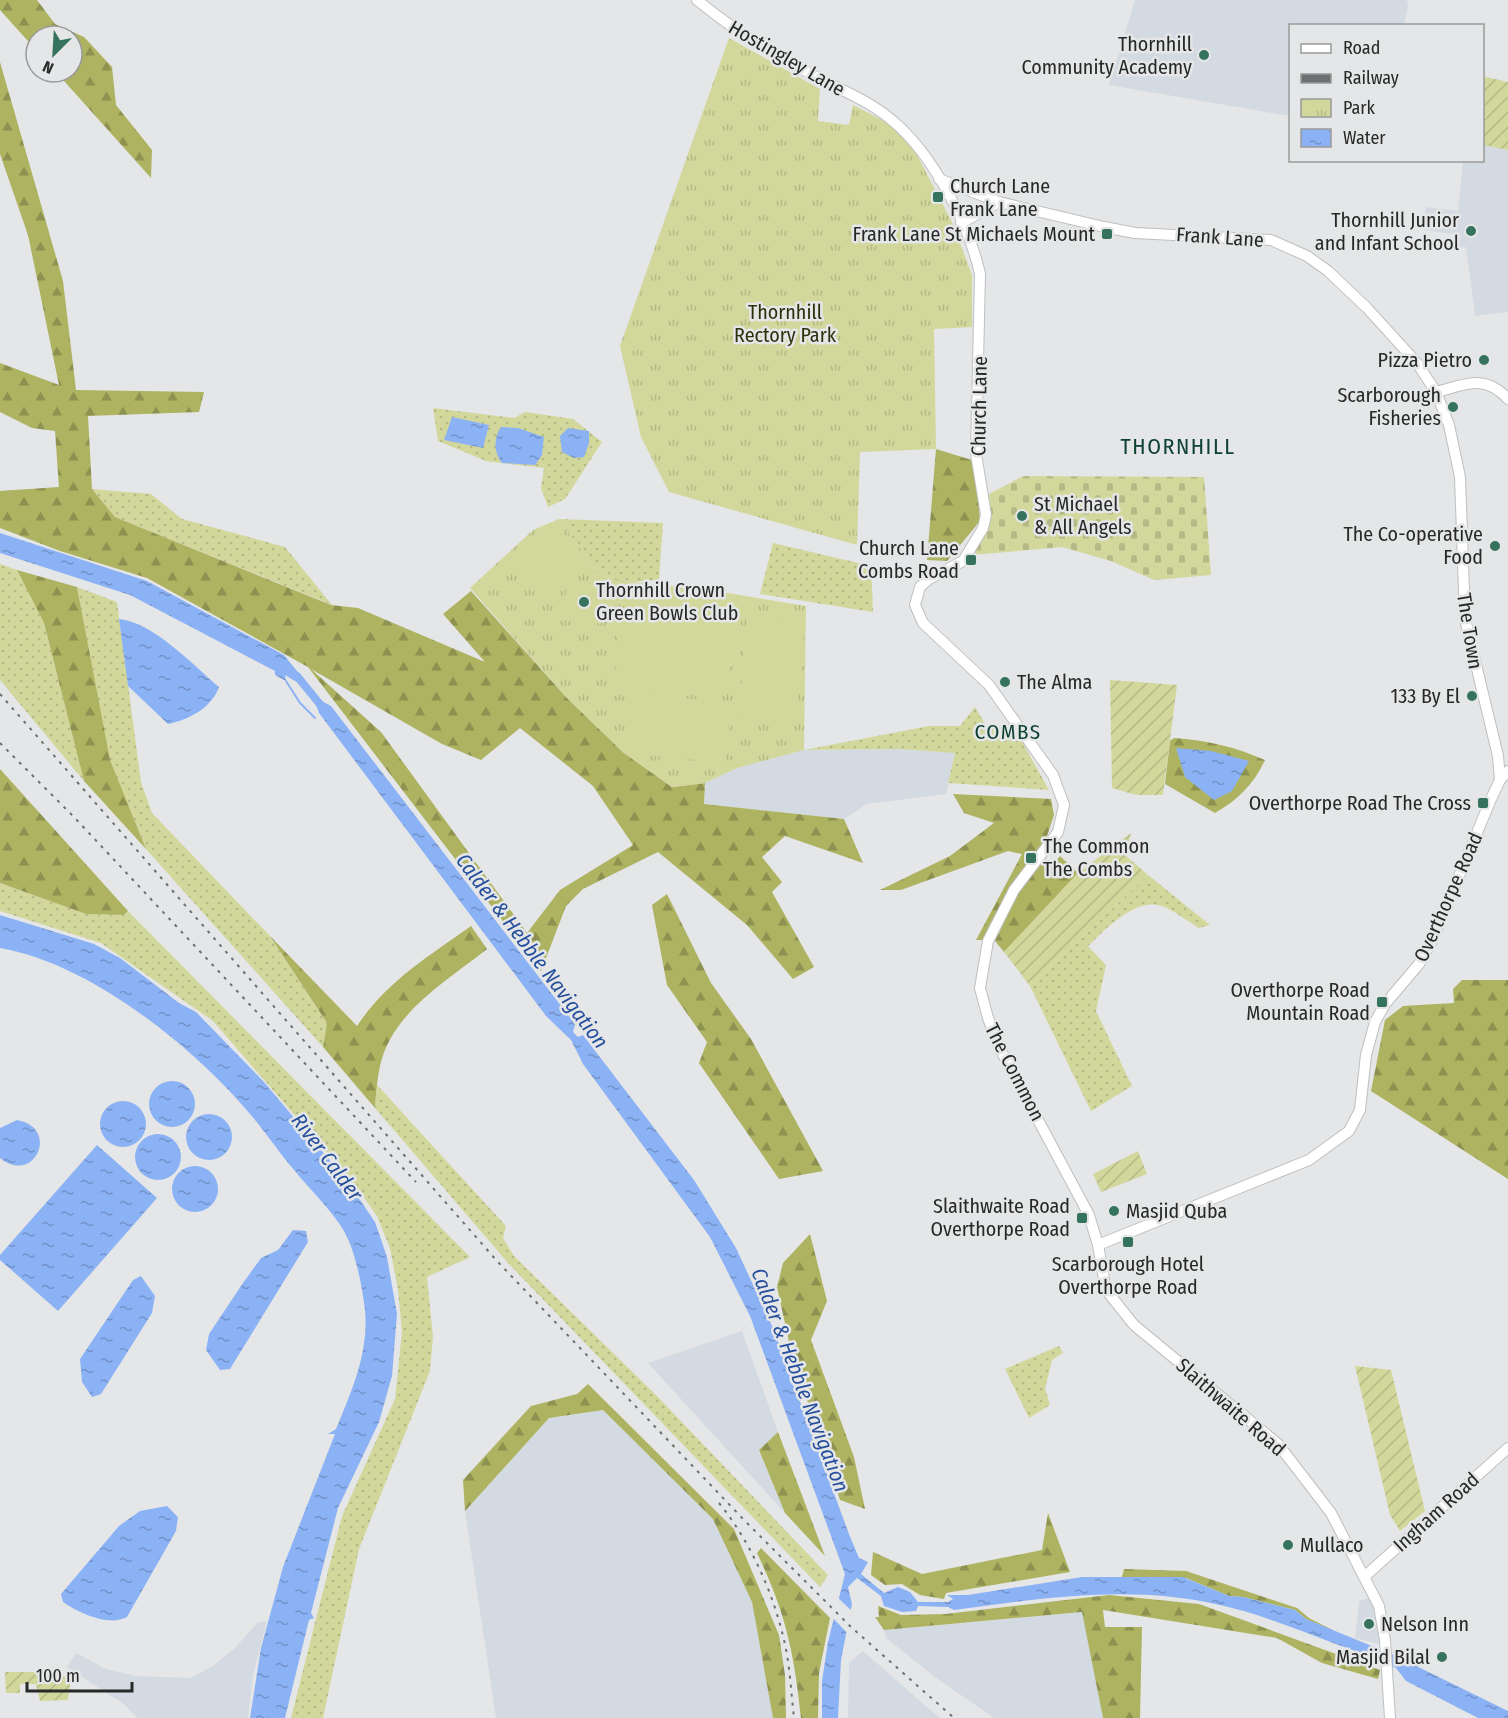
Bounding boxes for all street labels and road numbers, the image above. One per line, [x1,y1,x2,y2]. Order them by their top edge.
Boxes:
street label: Hostingley Lane [725,15,849,101]
street label: Frank Lane [1175,222,1265,252]
street label: Church Lane [966,356,992,456]
street label: The Town [1452,591,1488,671]
street label: Overthorpe Road [1409,828,1487,966]
street label: The Common [980,1019,1050,1125]
street label: Slaithwaite Road [1171,1353,1291,1461]
street label: Ingham Road [1388,1467,1484,1557]

